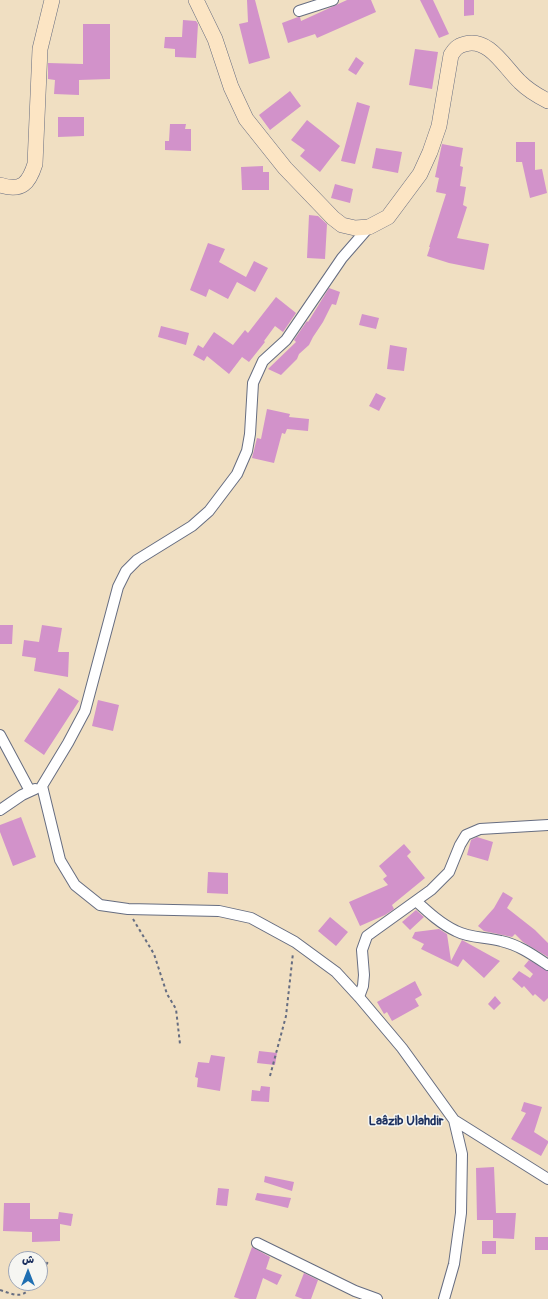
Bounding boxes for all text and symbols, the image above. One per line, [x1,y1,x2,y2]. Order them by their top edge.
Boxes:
district label: Laâzib Ulahdir [369,1114,443,1130]
north arrow [8,1251,48,1291]
text: ش [22,1253,34,1266]

